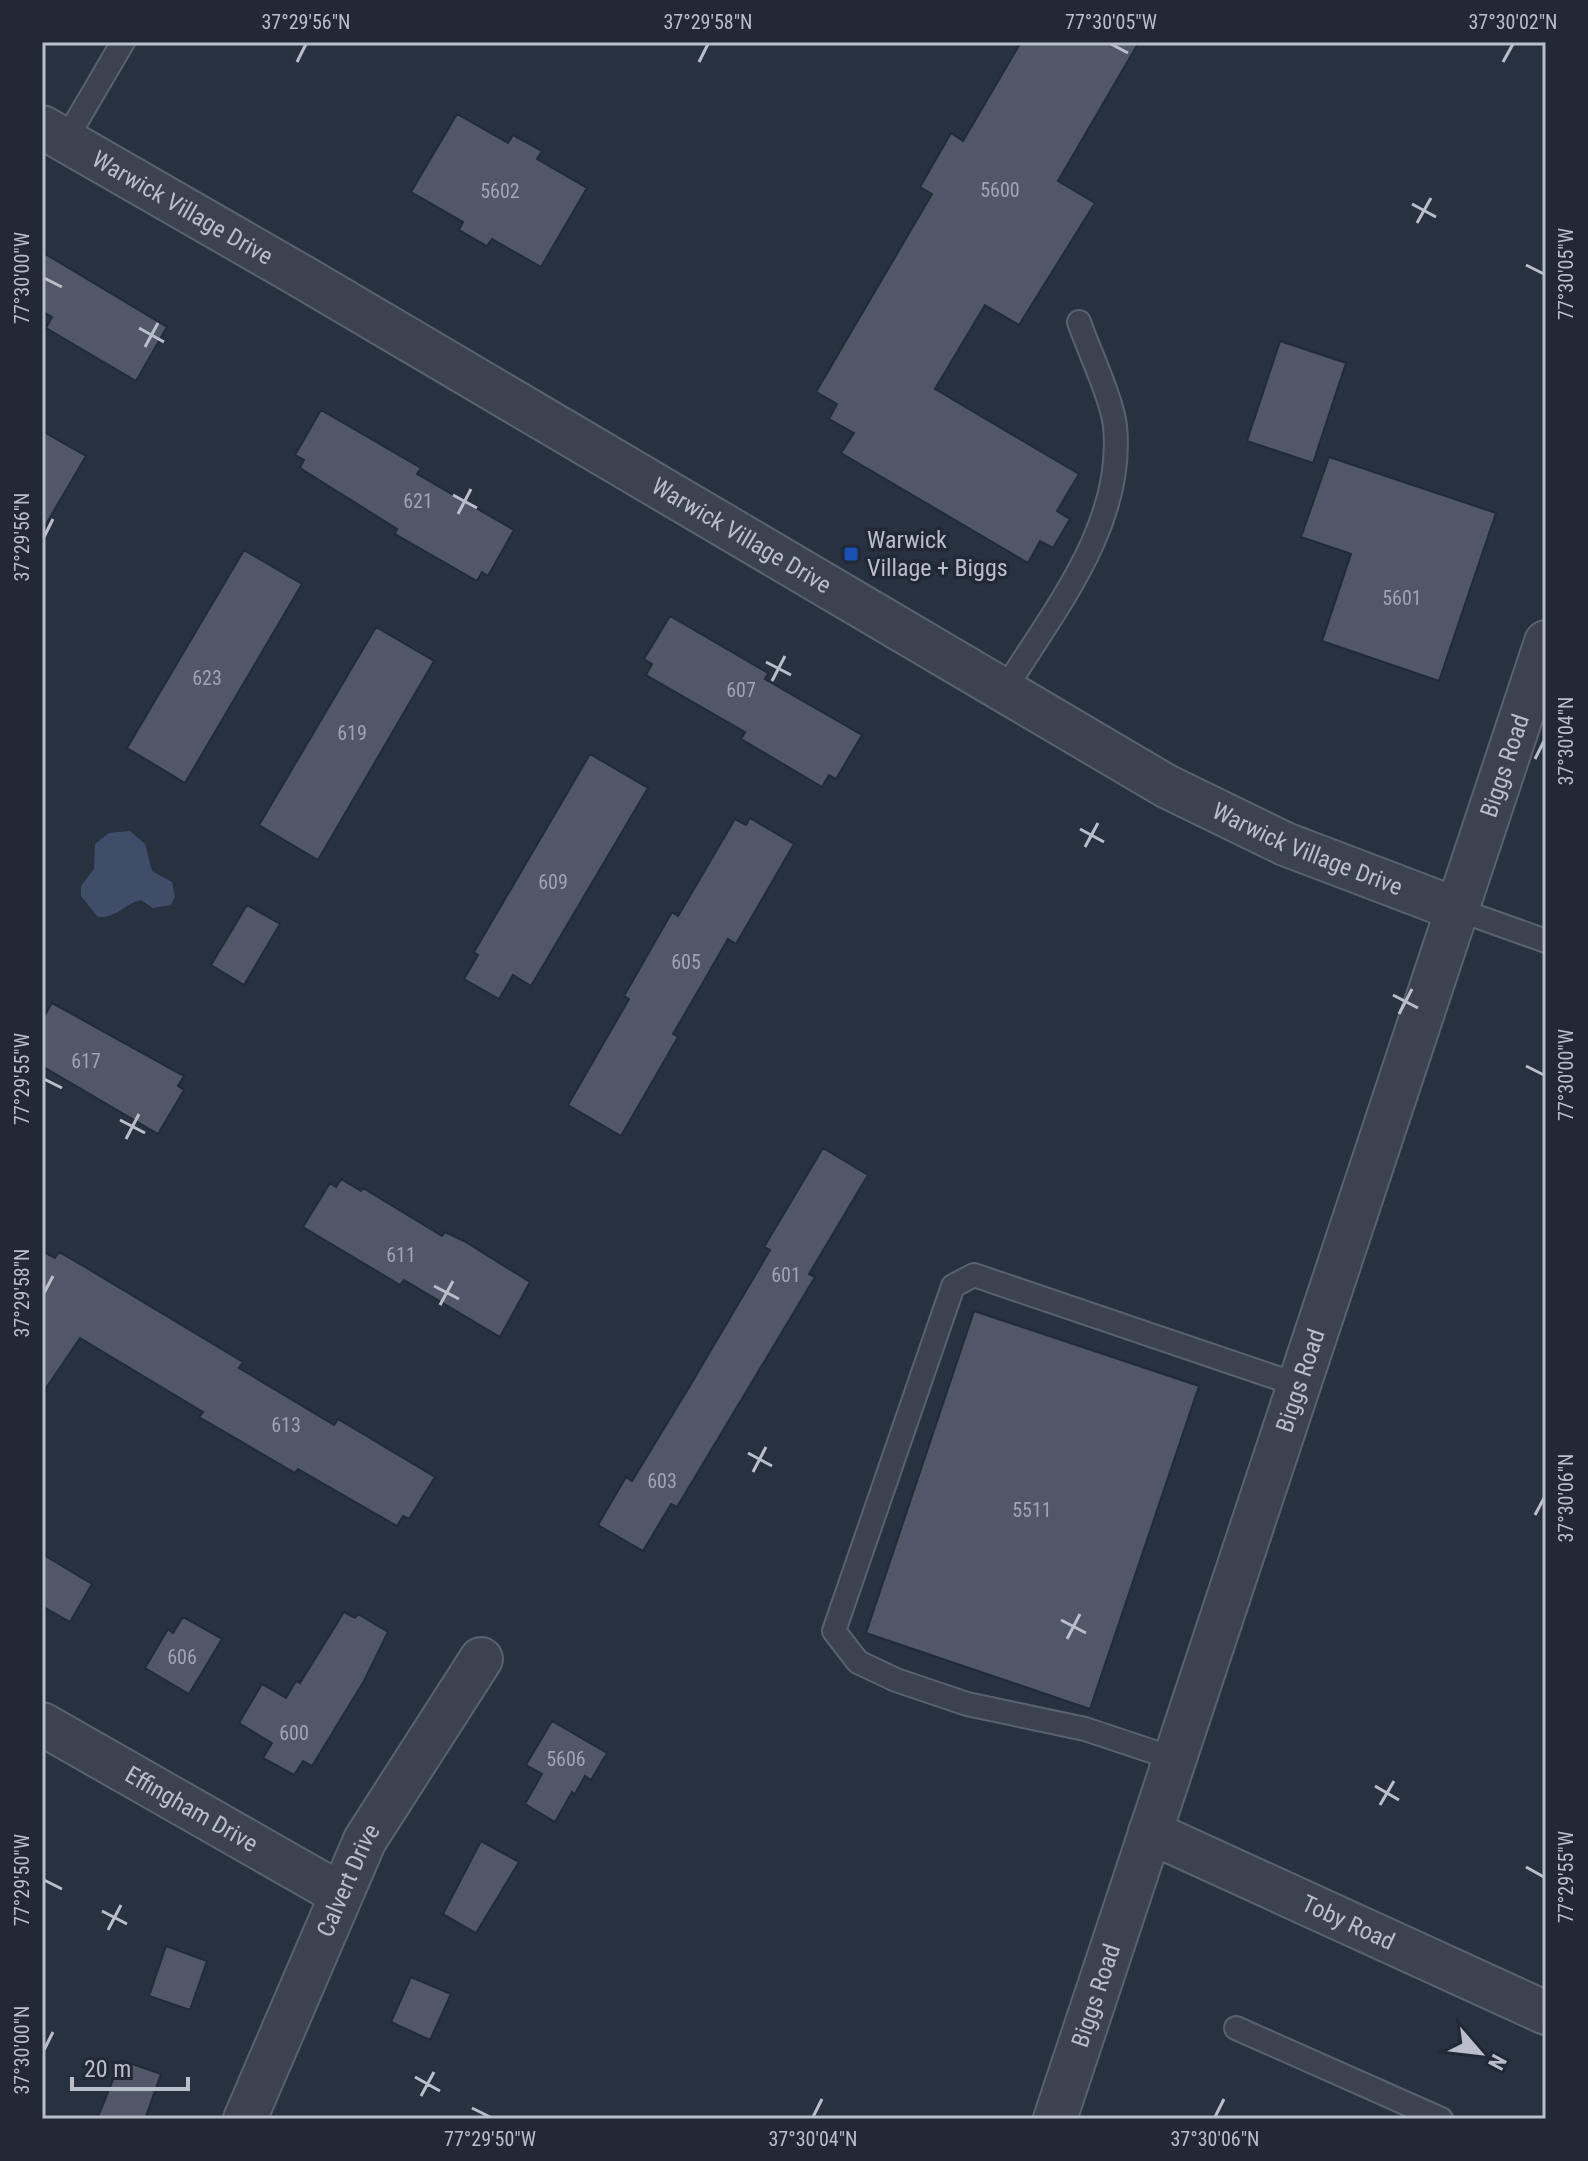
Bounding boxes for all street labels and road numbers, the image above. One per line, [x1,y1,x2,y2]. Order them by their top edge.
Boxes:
street label: Warwick Village Drive [87,145,278,271]
street label: Warwick Village Drive [647,472,836,599]
street label: Biggs Road [1475,711,1535,821]
street label: Warwick Village Drive [1208,797,1406,901]
street label: Biggs Road [1270,1326,1331,1436]
street label: Effingham Drive [120,1760,263,1858]
street label: Calvert Drive [311,1819,386,1941]
street label: Toby Road [1298,1889,1399,1956]
street label: Biggs Road [1066,1940,1126,2051]

